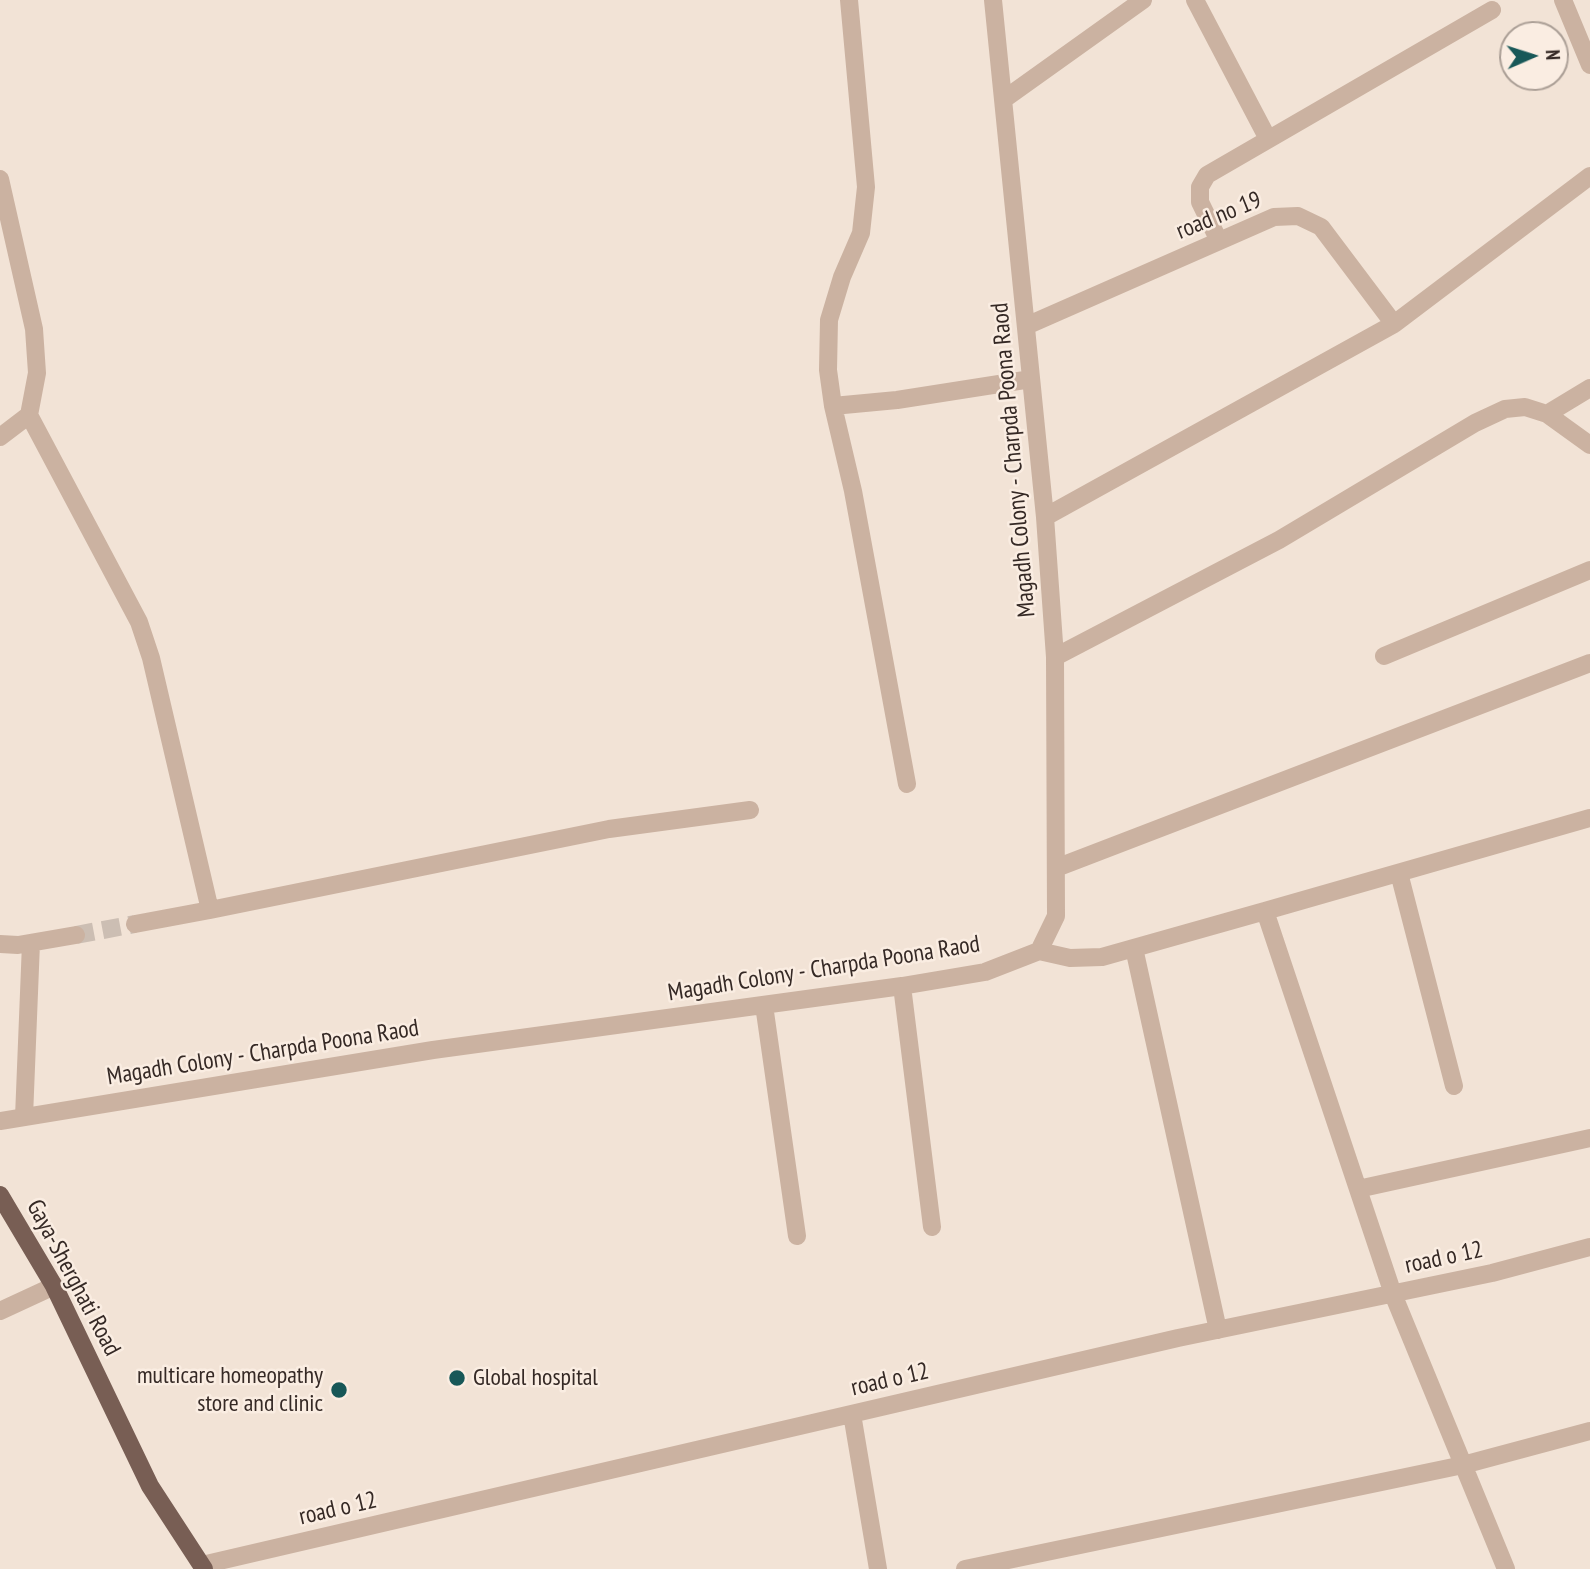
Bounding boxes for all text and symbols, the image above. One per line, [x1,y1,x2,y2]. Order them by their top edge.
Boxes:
north arrow [1499,21,1569,91]
text: N [1541,49,1565,61]
street label: road no 19 [1172,186,1266,246]
street label: Magadh Colony - Charpda Poona Raod [986,302,1042,618]
street label: Magadh Colony - Charpda Poona Raod [666,930,982,1008]
street label: Magadh Colony - Charpda Poona Raod [105,1014,421,1092]
street label: Gaya-Sherghati Road [20,1195,126,1361]
street label: road o 12 [1402,1236,1486,1280]
street label: road o 12 [848,1357,932,1403]
place label: multicare homeopathy store and clinic [137,1362,323,1418]
place label: Global hospital [473,1364,598,1392]
marker: Global hospital [447,1368,467,1388]
marker: multicare homeopathy store and clinic [329,1380,349,1400]
street label: road o 12 [296,1486,380,1532]

